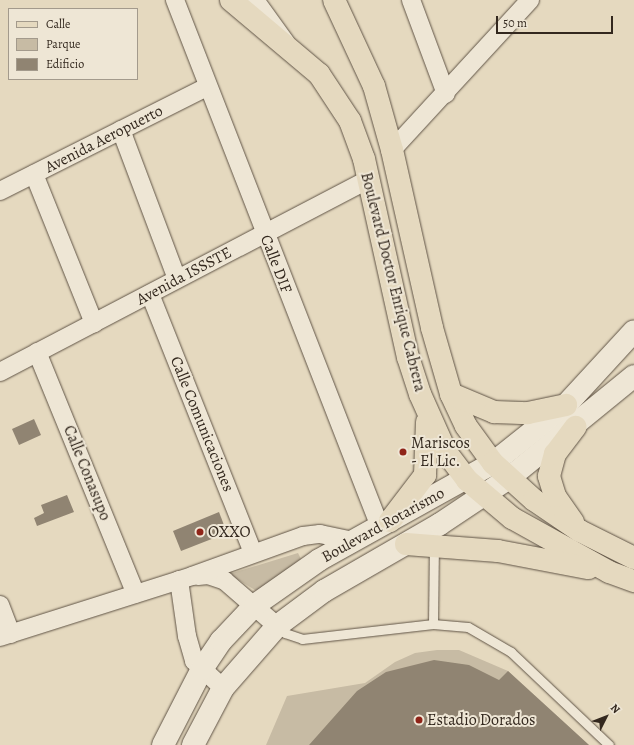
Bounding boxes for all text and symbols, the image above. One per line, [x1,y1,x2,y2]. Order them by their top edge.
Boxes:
legend [8,8,138,80]
scale bar [498,8,615,34]
text: 50 m [503,15,527,31]
text: Calle [46,16,70,32]
text: Parque [46,36,81,52]
text: Edificio [46,56,84,72]
street label: Avenida Aeropuerto [42,101,166,177]
street label: Boulevard Doctor Enrique Cabrera [356,170,430,394]
street label: Calle DIF [256,232,296,296]
street label: Avenida ISSSTE [133,243,235,309]
street label: Calle Comunicaciones [166,354,238,494]
street label: Calle Conasupo [59,423,115,523]
place label: Mariscos - El Lic. [411,433,470,471]
marker: Mariscos - El Lic. [398,447,408,457]
street label: Boulevard Rotarismo [318,483,448,567]
place label: OXXO [208,522,251,542]
marker: OXXO [195,527,205,537]
north arrow [586,697,626,737]
text: N [607,701,624,717]
place label: Estadio Dorados [427,710,535,730]
marker: Estadio Dorados [414,715,424,725]

